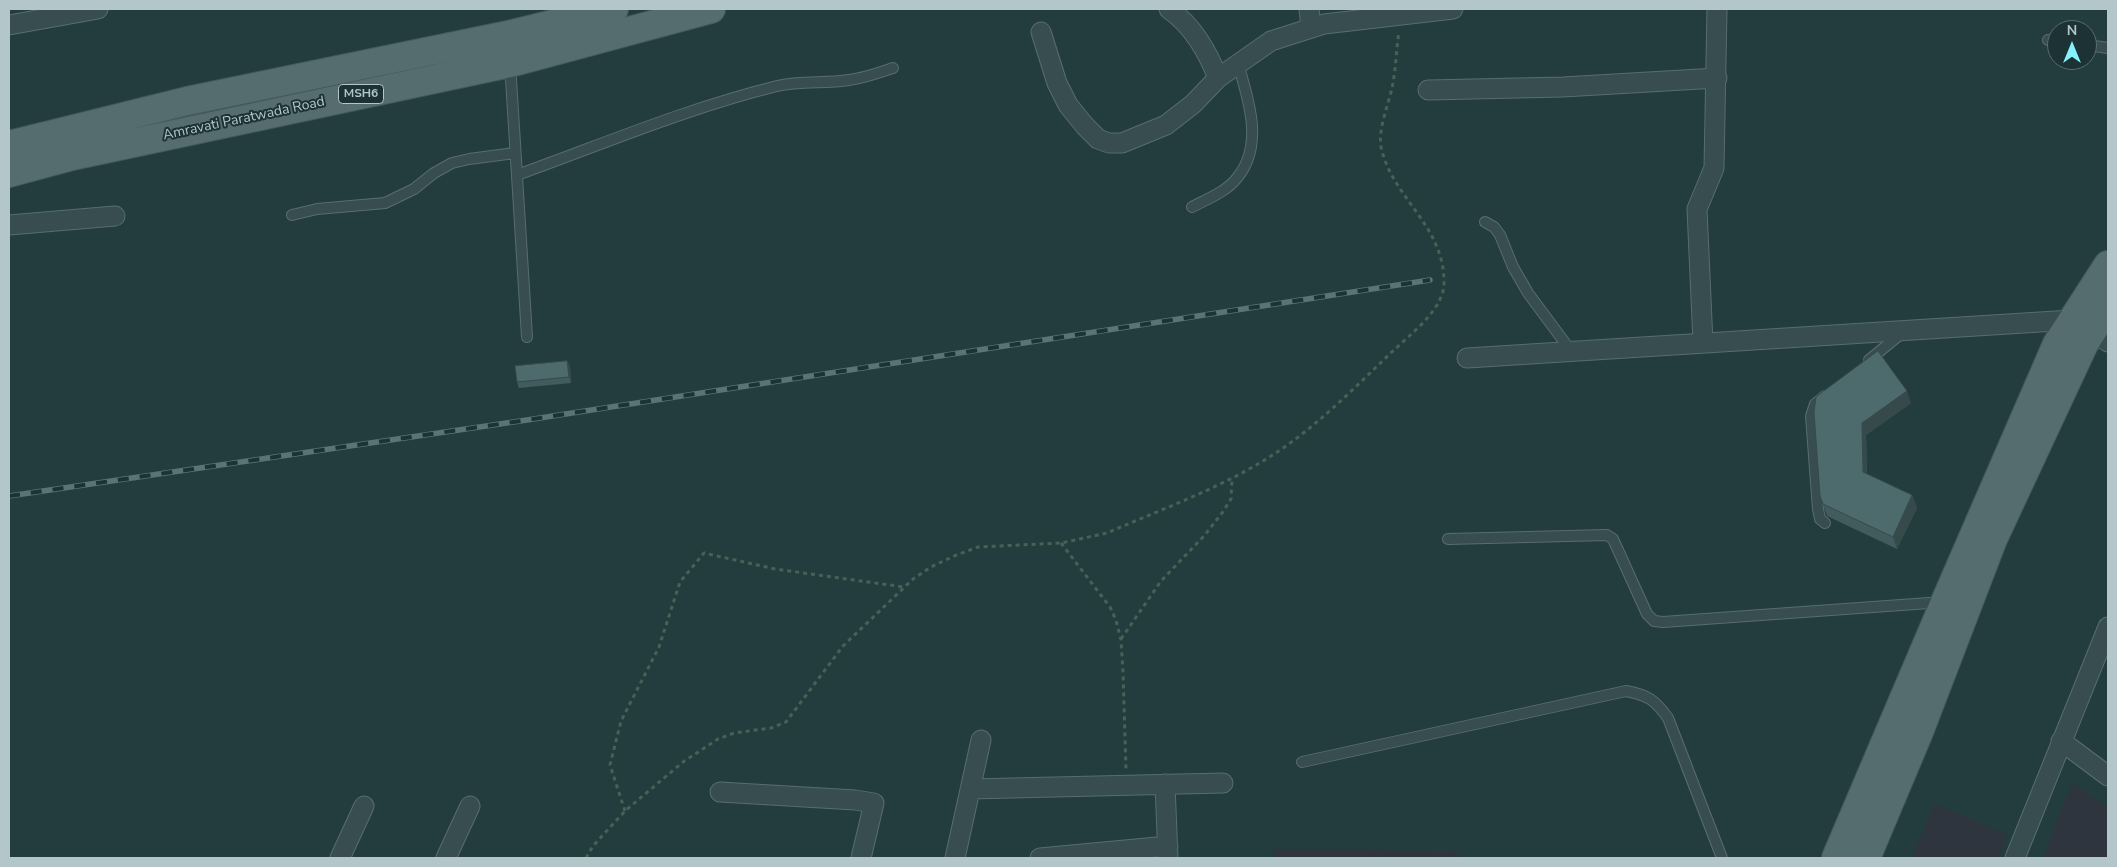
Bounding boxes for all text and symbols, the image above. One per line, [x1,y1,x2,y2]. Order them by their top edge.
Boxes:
north arrow [2047,20,2097,70]
text: N [2067,21,2077,40]
road number: MSH6 [338,85,384,104]
street label: Amravati Paratwada Road [162,94,326,144]

